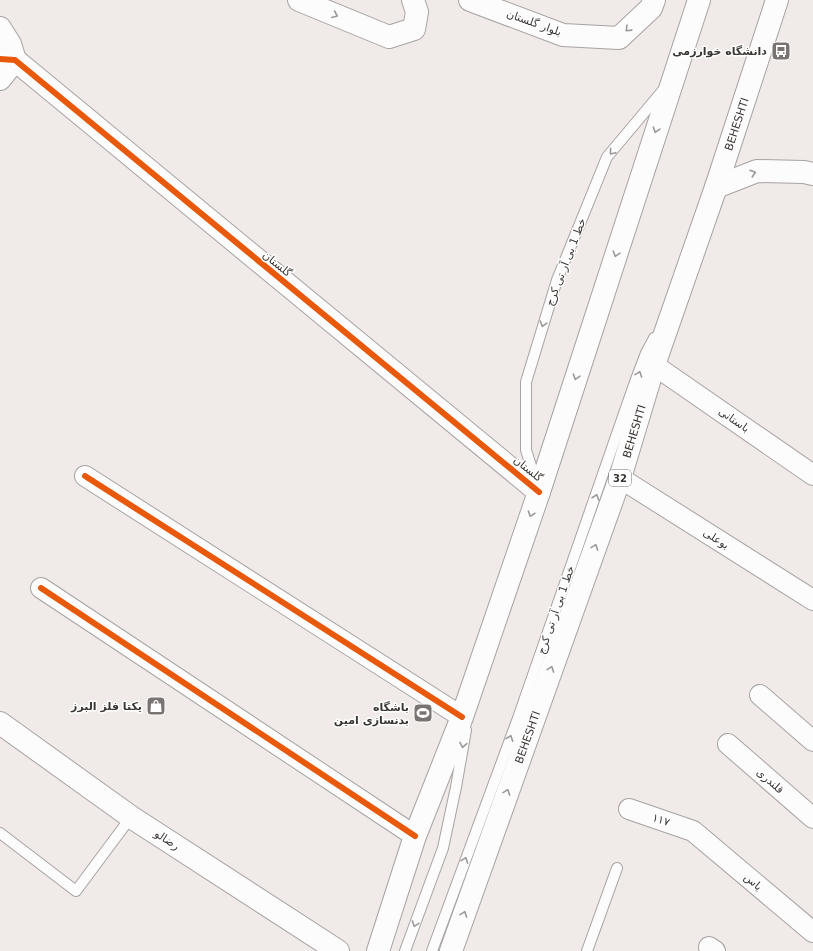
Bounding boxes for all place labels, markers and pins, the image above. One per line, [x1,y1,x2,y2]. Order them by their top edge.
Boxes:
bus stop icon: دانشگاه خوارزمی [770,40,792,62]
place label: دانشگاه خوارزمی [672,45,767,58]
shop icon: یکتا فلز البرز [145,695,167,717]
place label: یکتا فلز البرز [70,700,142,713]
place label: باشگاه بدنسازی امین [334,701,409,727]
sports icon: باشگاه بدنسازی امین [412,702,434,724]

